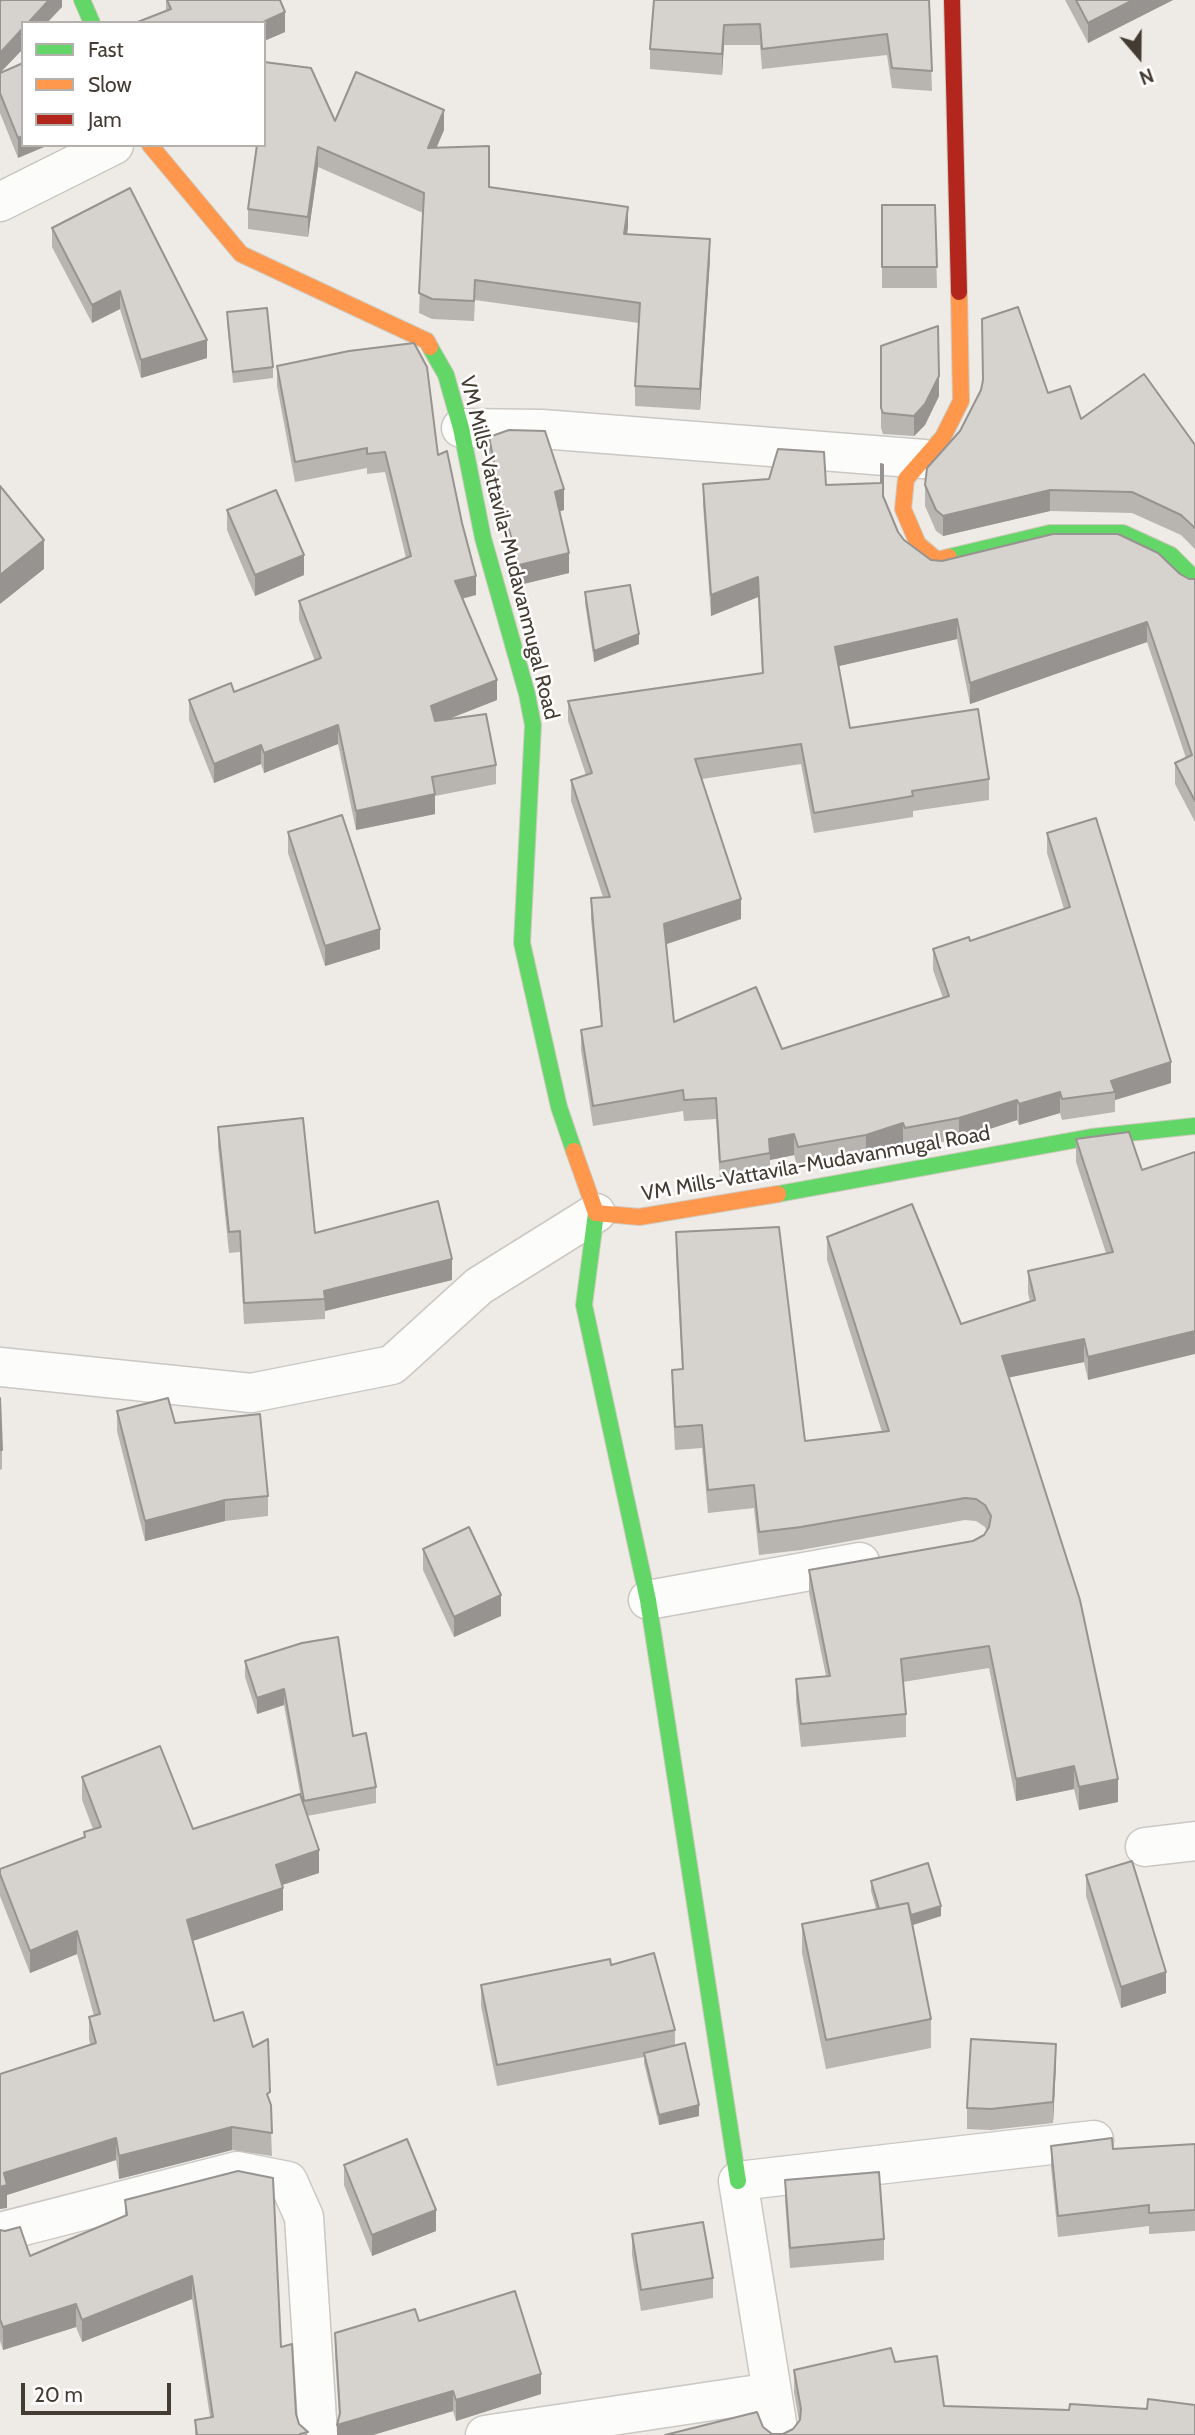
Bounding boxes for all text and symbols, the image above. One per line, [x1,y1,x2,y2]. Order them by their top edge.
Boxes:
legend [21,21,266,147]
north arrow [1104,21,1174,91]
text: Fast [88,37,124,62]
text: N [1136,63,1157,89]
text: Slow [88,72,132,97]
text: Jam [88,107,122,132]
street label: VM Mills-Vattavila-Mudavanmugal Road [454,374,564,722]
street label: VM Mills-Vattavila-Mudavanmugal Road [640,1121,992,1207]
scale bar [24,2368,175,2412]
text: 20 m [34,2382,83,2407]

